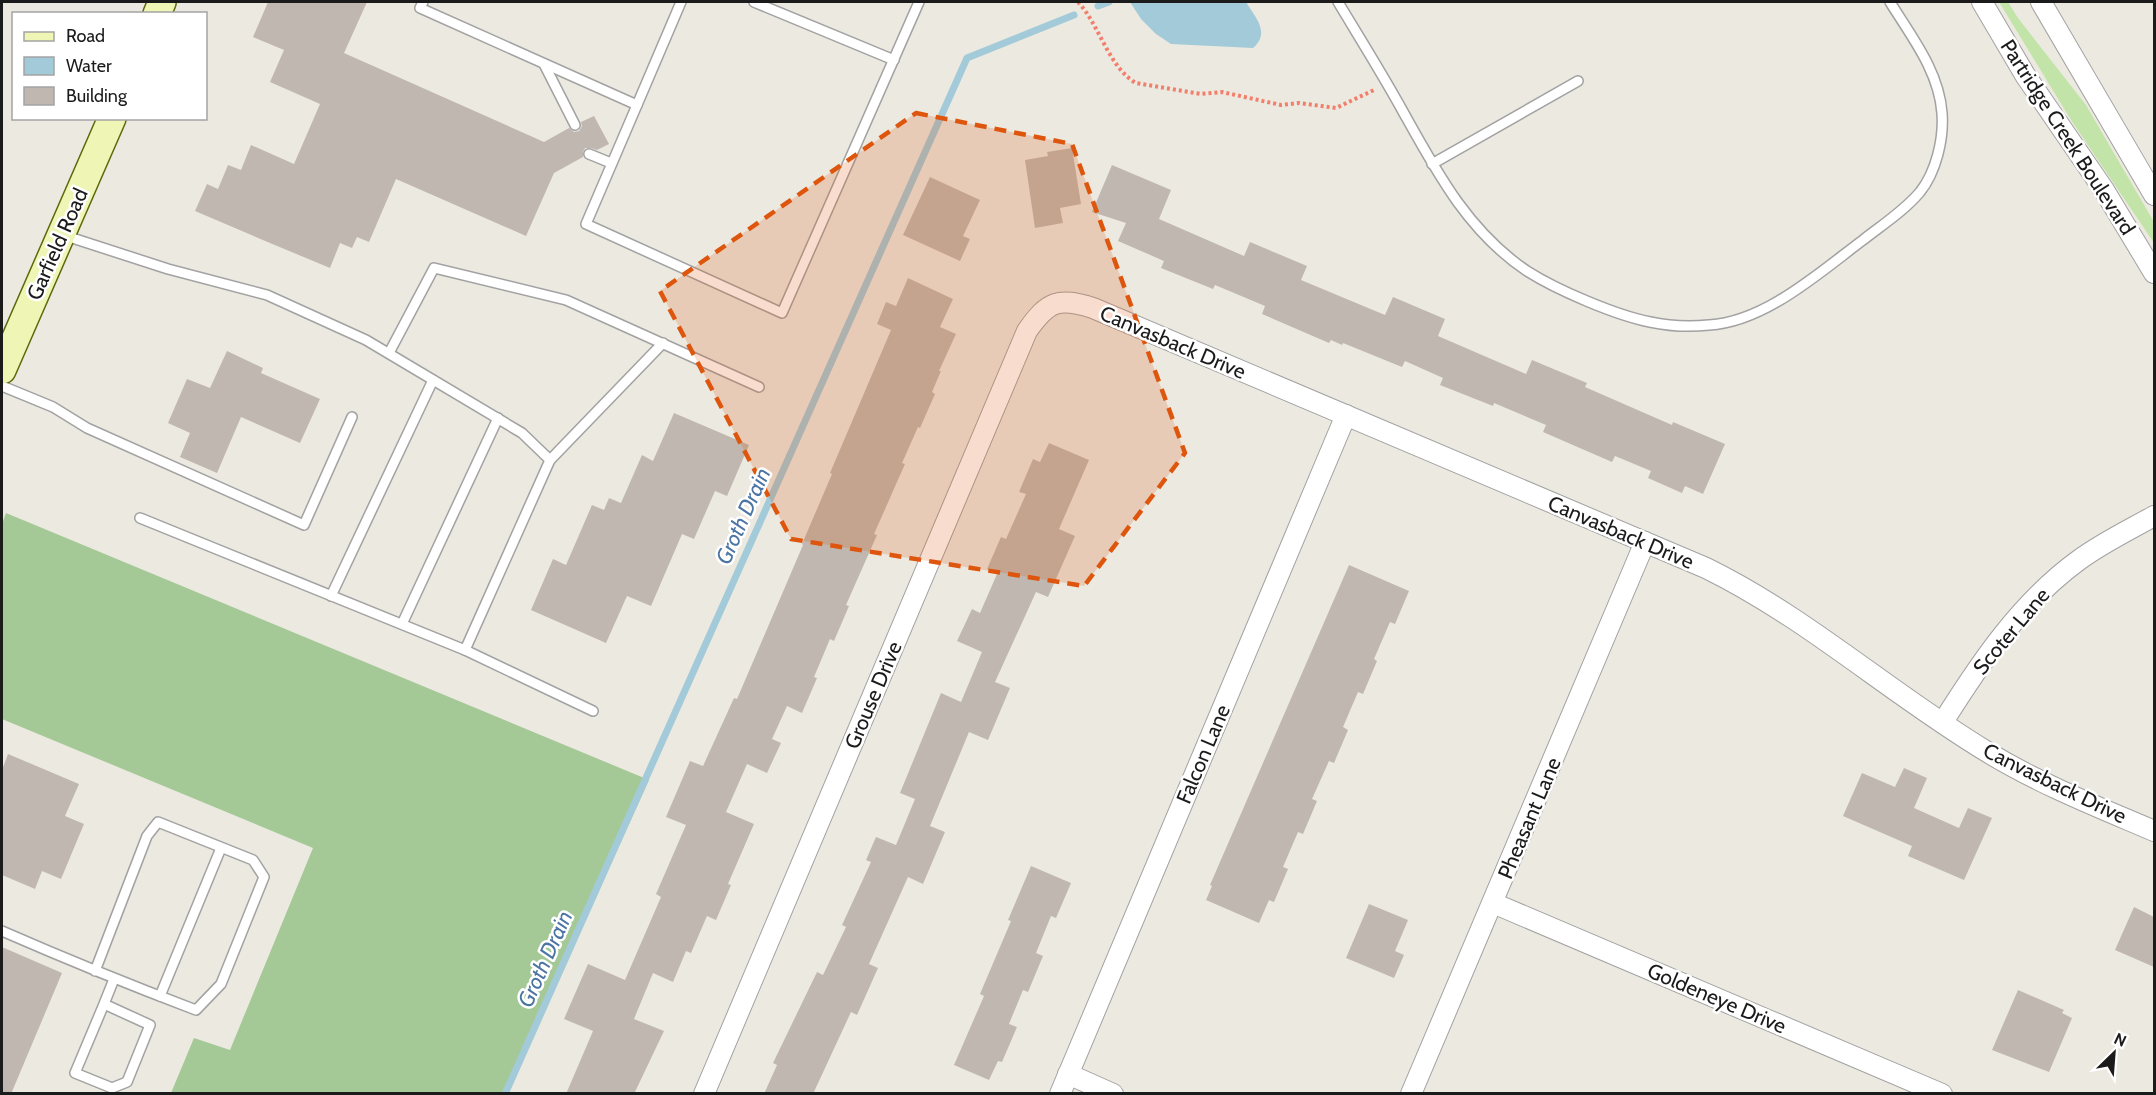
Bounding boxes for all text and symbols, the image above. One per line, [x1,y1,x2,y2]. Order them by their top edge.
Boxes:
legend [12,12,207,120]
text: Road [66,25,105,47]
street label: Partridge Creek Boulevard [1995,35,2141,239]
text: Water [66,55,112,77]
text: Building [66,85,128,107]
street label: Garfield Road [21,184,93,304]
street label: Canvasback Drive [1096,300,1250,384]
water label: Groth Drain [710,464,776,568]
street label: Canvasback Drive [1544,490,1698,574]
street label: Scoter Lane [1968,582,2055,679]
street label: Grouse Drive [839,637,907,752]
street label: Falcon Lane [1171,700,1235,807]
street label: Canvasback Drive [1979,738,2131,829]
street label: Pheasant Lane [1492,753,1566,882]
water label: Groth Drain [512,907,578,1011]
street label: Goldeneye Drive [1644,958,1790,1039]
north arrow [2084,1023,2144,1083]
text: N [2111,1029,2129,1051]

